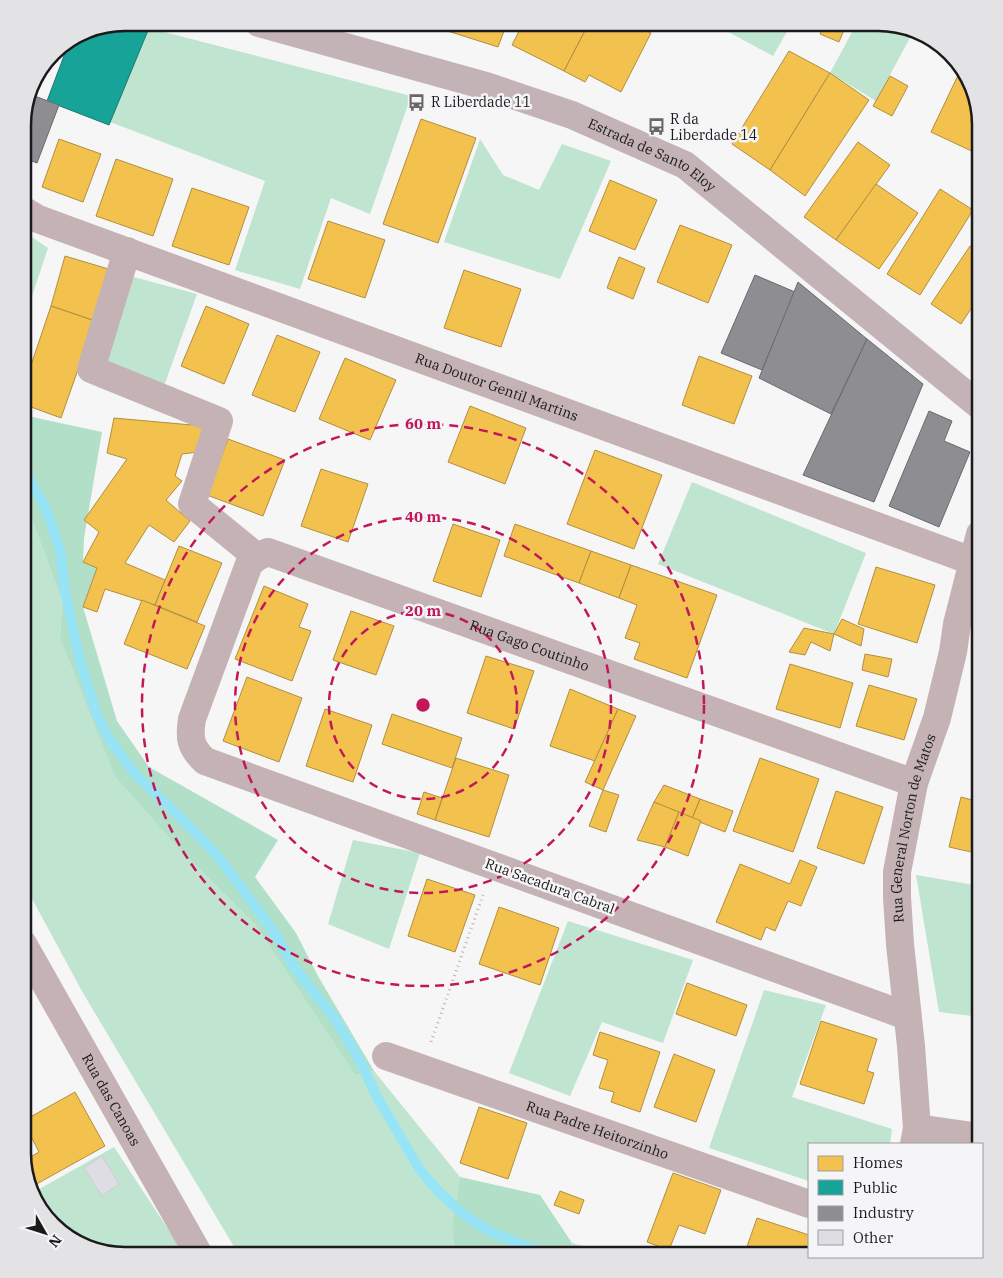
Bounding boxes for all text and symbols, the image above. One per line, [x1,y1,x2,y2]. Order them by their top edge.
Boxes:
bus stop icon: R Liberdade 11 [407,92,427,112]
place label: R Liberdade 11 [431,93,531,111]
place label: R da Liberdade 14 [670,110,757,144]
street label: Estrada de Santo Eloy [585,114,720,196]
bus stop icon: R da Liberdade 14 [646,117,666,137]
street label: Rua Doutor Gentil Martins [413,349,581,425]
text: 60 m [405,414,441,433]
text: 40 m [405,507,441,526]
text: 20 m [405,601,441,620]
street label: Rua Gago Coutinho [467,616,592,675]
centre of rings [414,696,432,714]
street label: Rua General Norton de Matos [887,731,940,923]
street label: Rua Sacadura Cabral [483,854,617,918]
street label: Rua das Canoas [78,1050,145,1149]
street label: Rua Padre Heitorzinho [524,1097,671,1163]
legend [808,1143,983,1258]
text: Homes [853,1153,903,1172]
text: Public [853,1178,898,1197]
text: Industry [853,1203,914,1222]
north arrow [20,1208,70,1258]
text: Other [853,1228,893,1247]
text: N [45,1231,66,1251]

